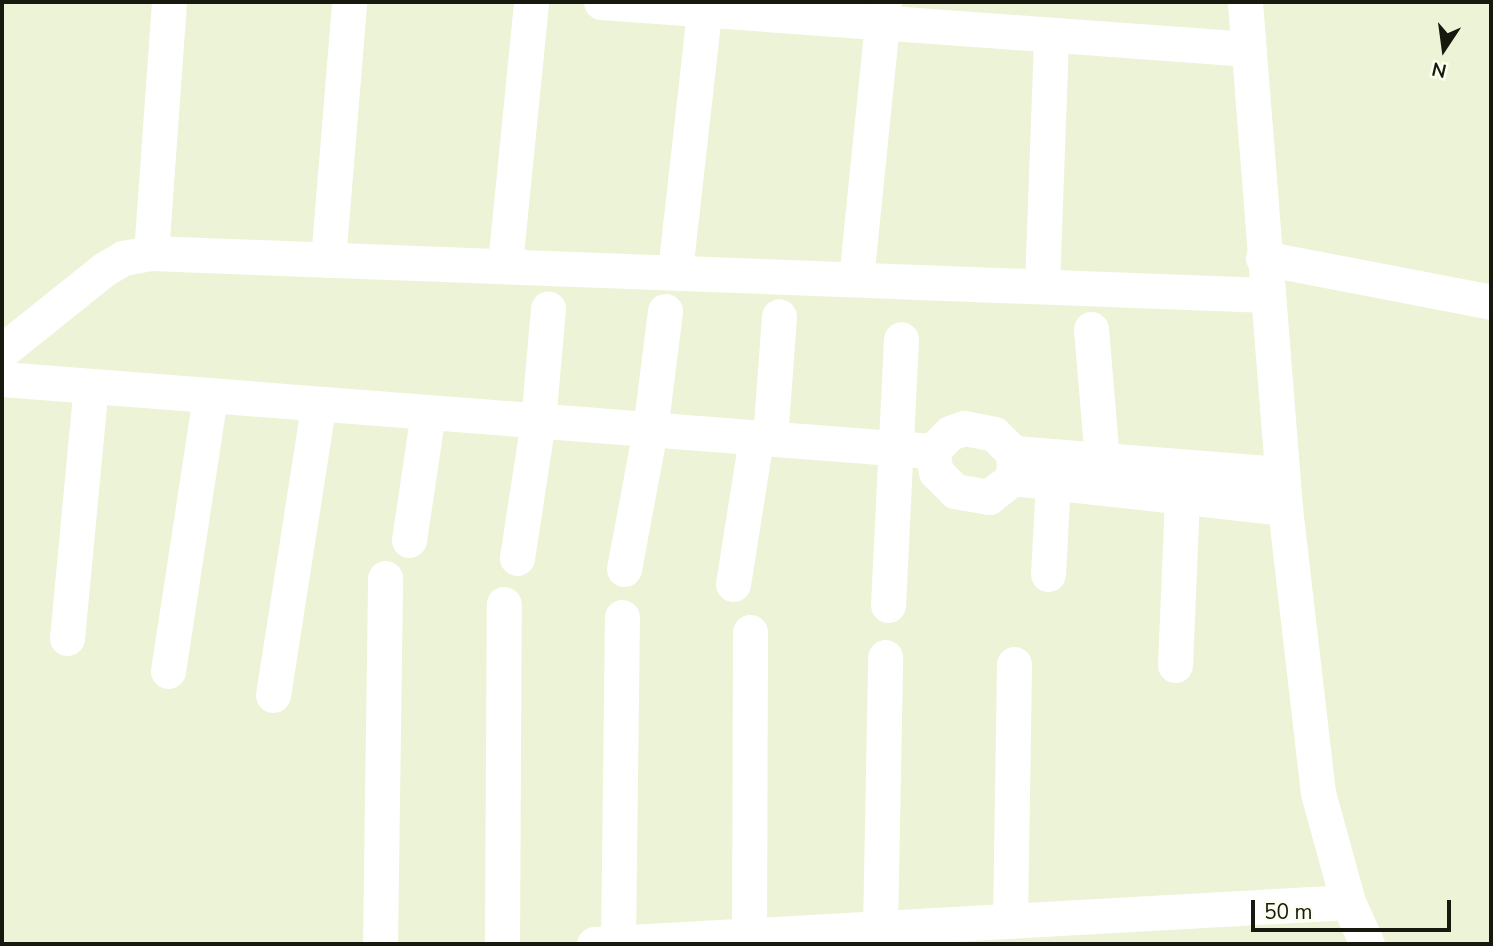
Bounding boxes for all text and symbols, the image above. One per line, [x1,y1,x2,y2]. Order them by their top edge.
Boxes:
north arrow [1409,14,1479,84]
text: N [1429,55,1449,84]
scale bar [1255,886,1454,930]
text: 50 m [1264,898,1313,926]

